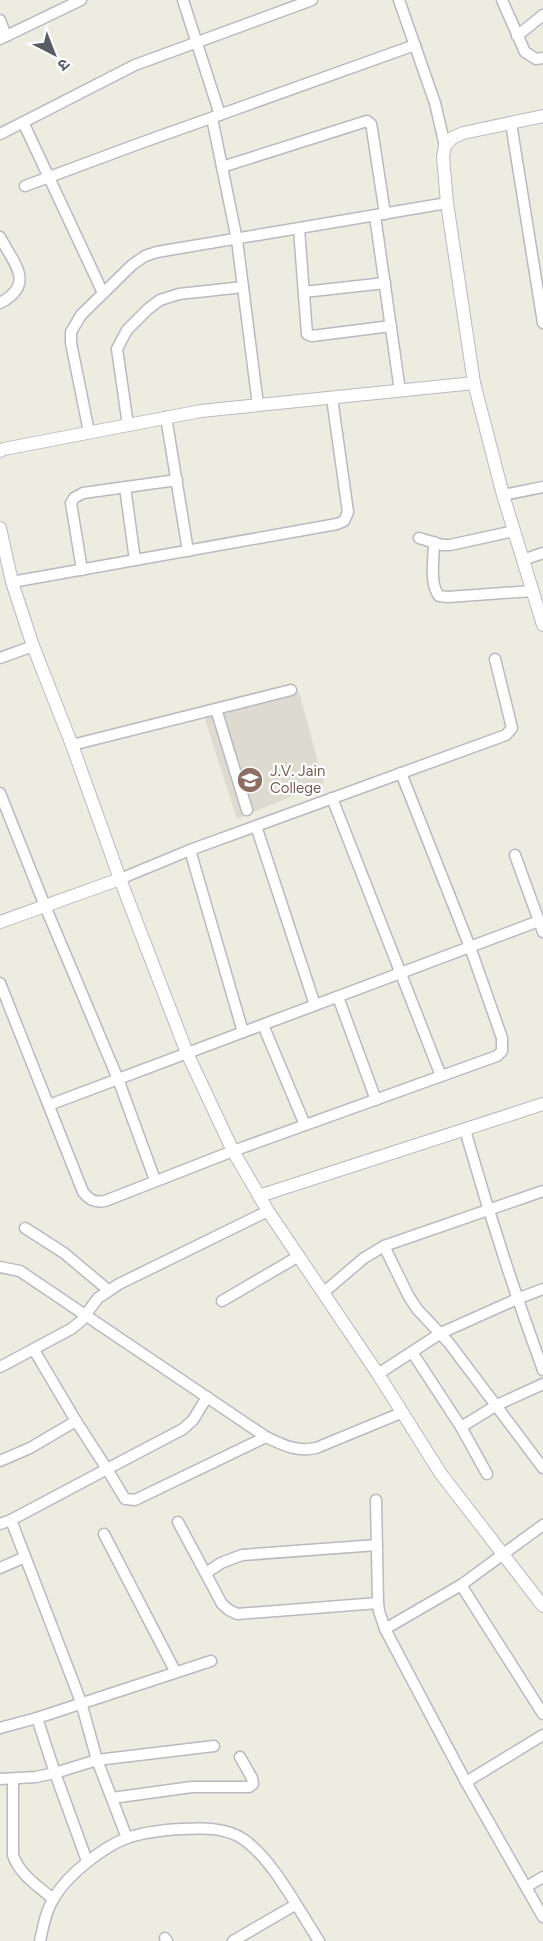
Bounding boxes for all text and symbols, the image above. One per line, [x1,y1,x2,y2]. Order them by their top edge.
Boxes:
north arrow [24,24,84,84]
text: उ [53,55,74,75]
place label: J.V. Jain College [270,762,325,797]
school or university icon: J.V. Jain College [235,765,265,795]

